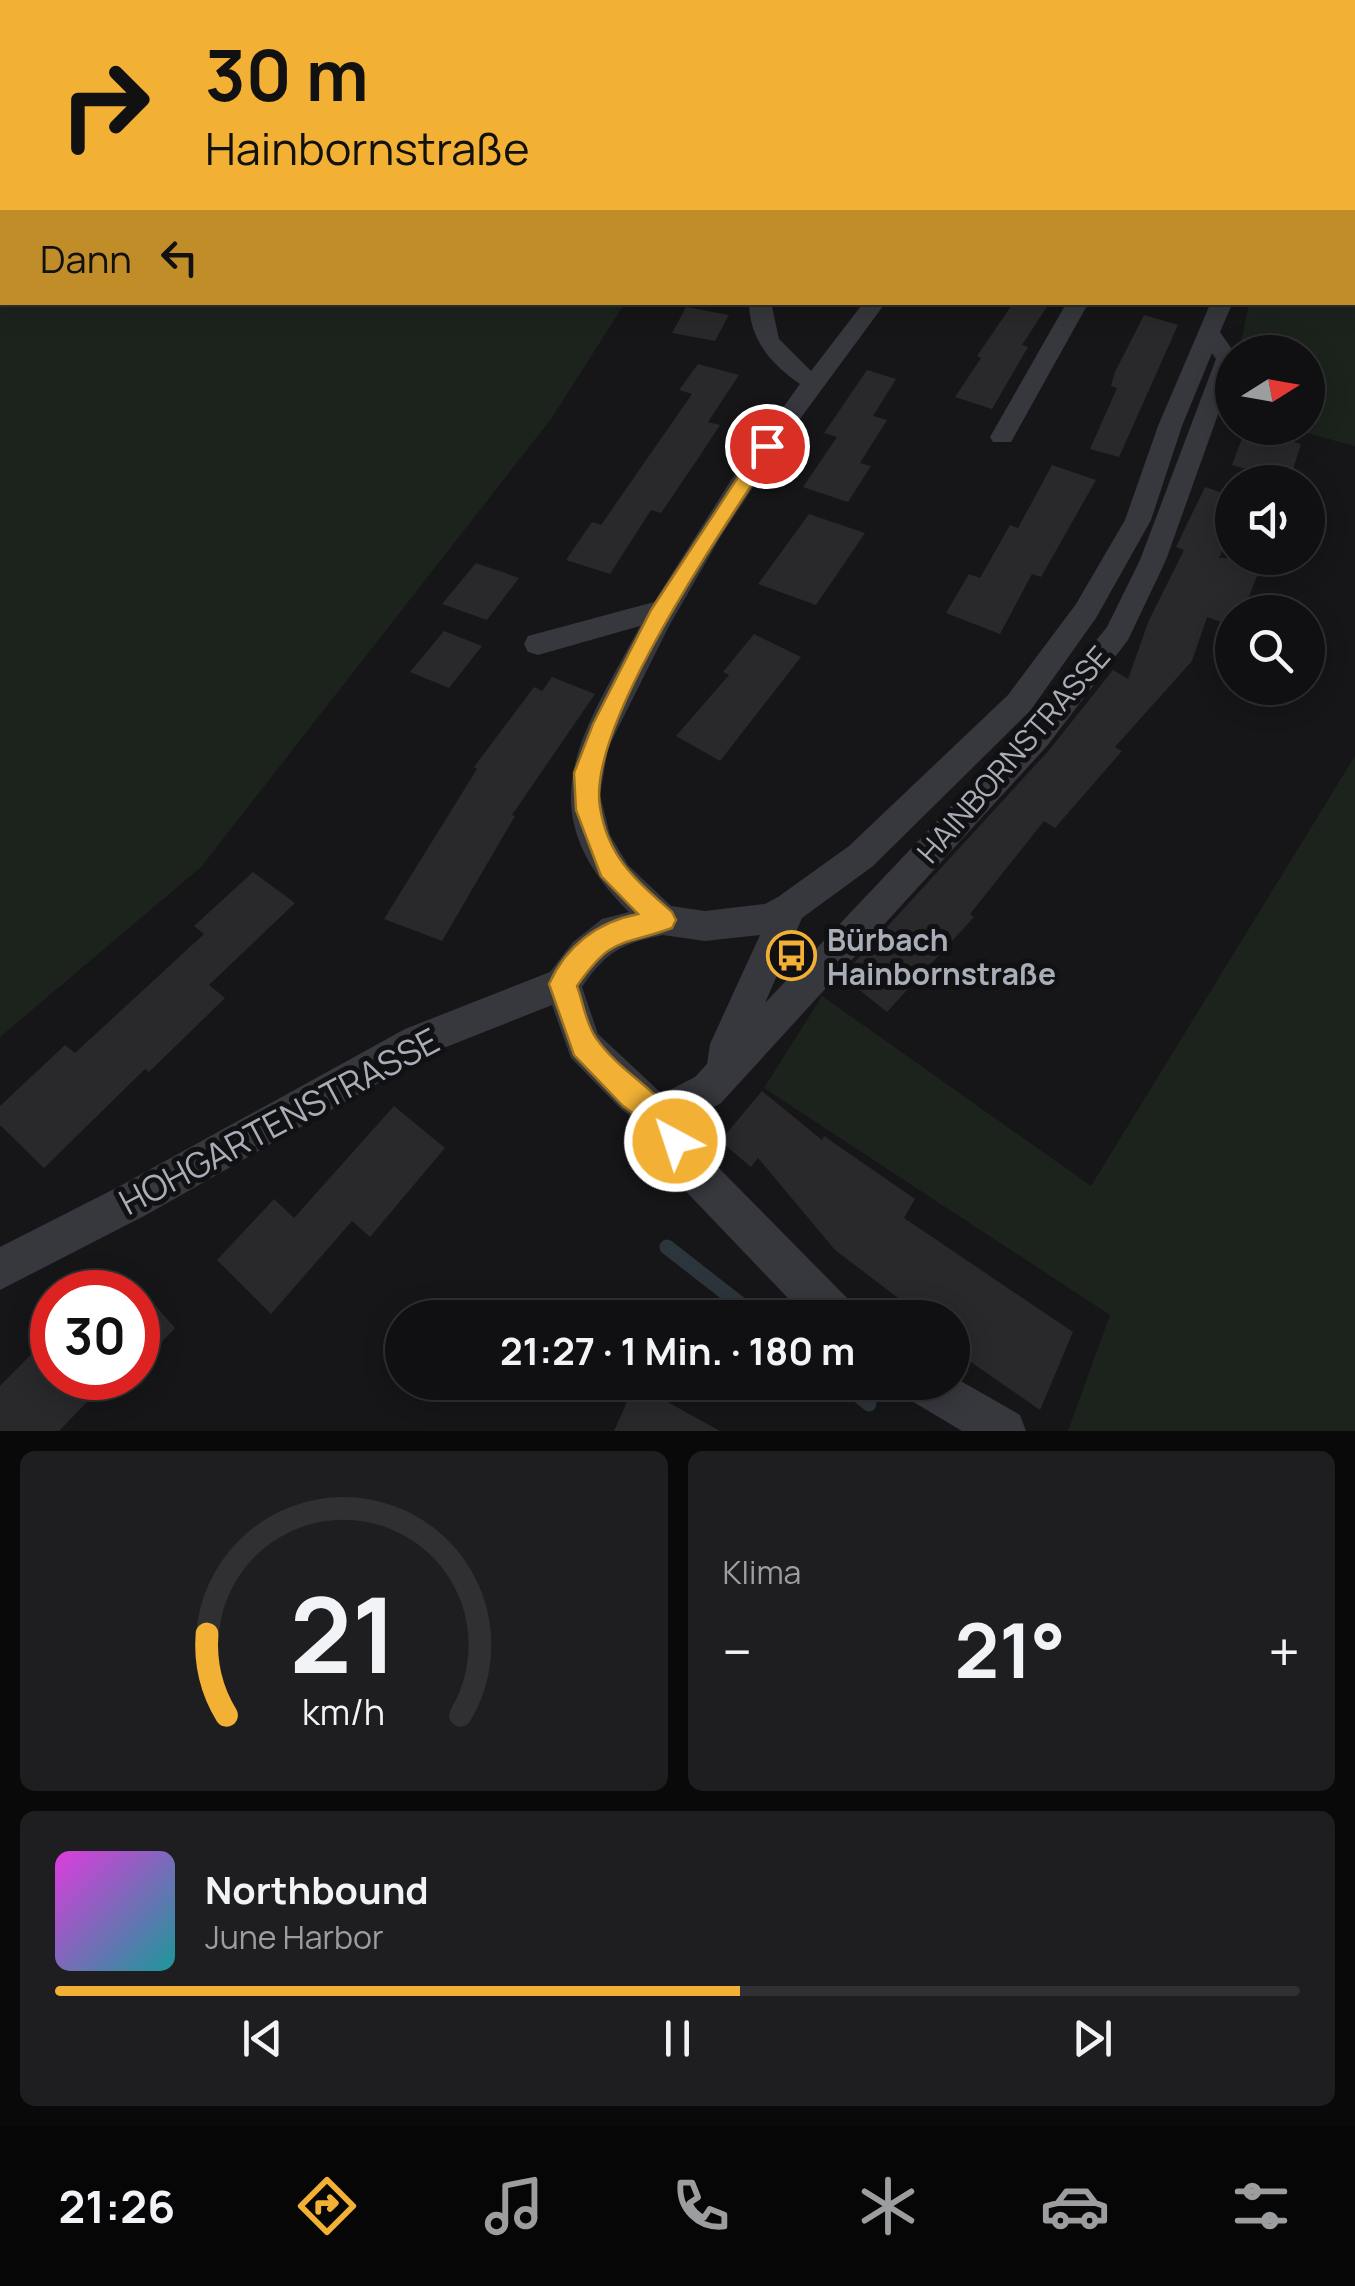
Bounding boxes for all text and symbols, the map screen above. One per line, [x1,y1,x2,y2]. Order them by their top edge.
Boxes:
text: 30 m [205,26,369,122]
icon: right [40,40,170,170]
text: Hainbornstraße [205,117,529,179]
icon: left [152,230,207,285]
text: Dann [40,232,132,284]
north arrow [1215,335,1325,445]
map controls [1215,335,1325,705]
pin [725,404,810,489]
icon: arrive [740,419,795,474]
button: sound [1215,465,1325,575]
button: search [1215,595,1325,705]
street label: HAINBORNSTRASSE [907,637,1119,871]
place label: Bürbach Hainbornstraße [827,919,1056,994]
bus stop icon: Bürbach Hainbornstraße [766,930,818,982]
street label: HOHGARTENSTRASSE [111,1016,447,1226]
position arrow [623,1089,727,1193]
speed limit sign: 30 [30,1270,160,1400]
text: 21:27 · 1 Min. · 180 m [500,1324,855,1376]
text: Klima [723,1550,801,1594]
text: 21 [290,1562,397,1704]
text: 21° [955,1598,1066,1701]
text: − [723,1613,752,1689]
text: + [1268,1613,1300,1689]
text: km/h [302,1687,385,1736]
text: Northbound [205,1863,429,1915]
text: June Harbor [205,1915,383,1959]
icon: previous [235,2011,290,2066]
icon: pause [650,2011,705,2066]
icon: next [1065,2011,1120,2066]
icon: directions [292,2171,362,2241]
icon: music [479,2171,549,2241]
icon: phone [666,2171,736,2241]
icon: climate [853,2171,923,2241]
icon: car [1040,2171,1110,2241]
icon: filters [1226,2171,1296,2241]
text: 21:26 [58,2175,175,2237]

